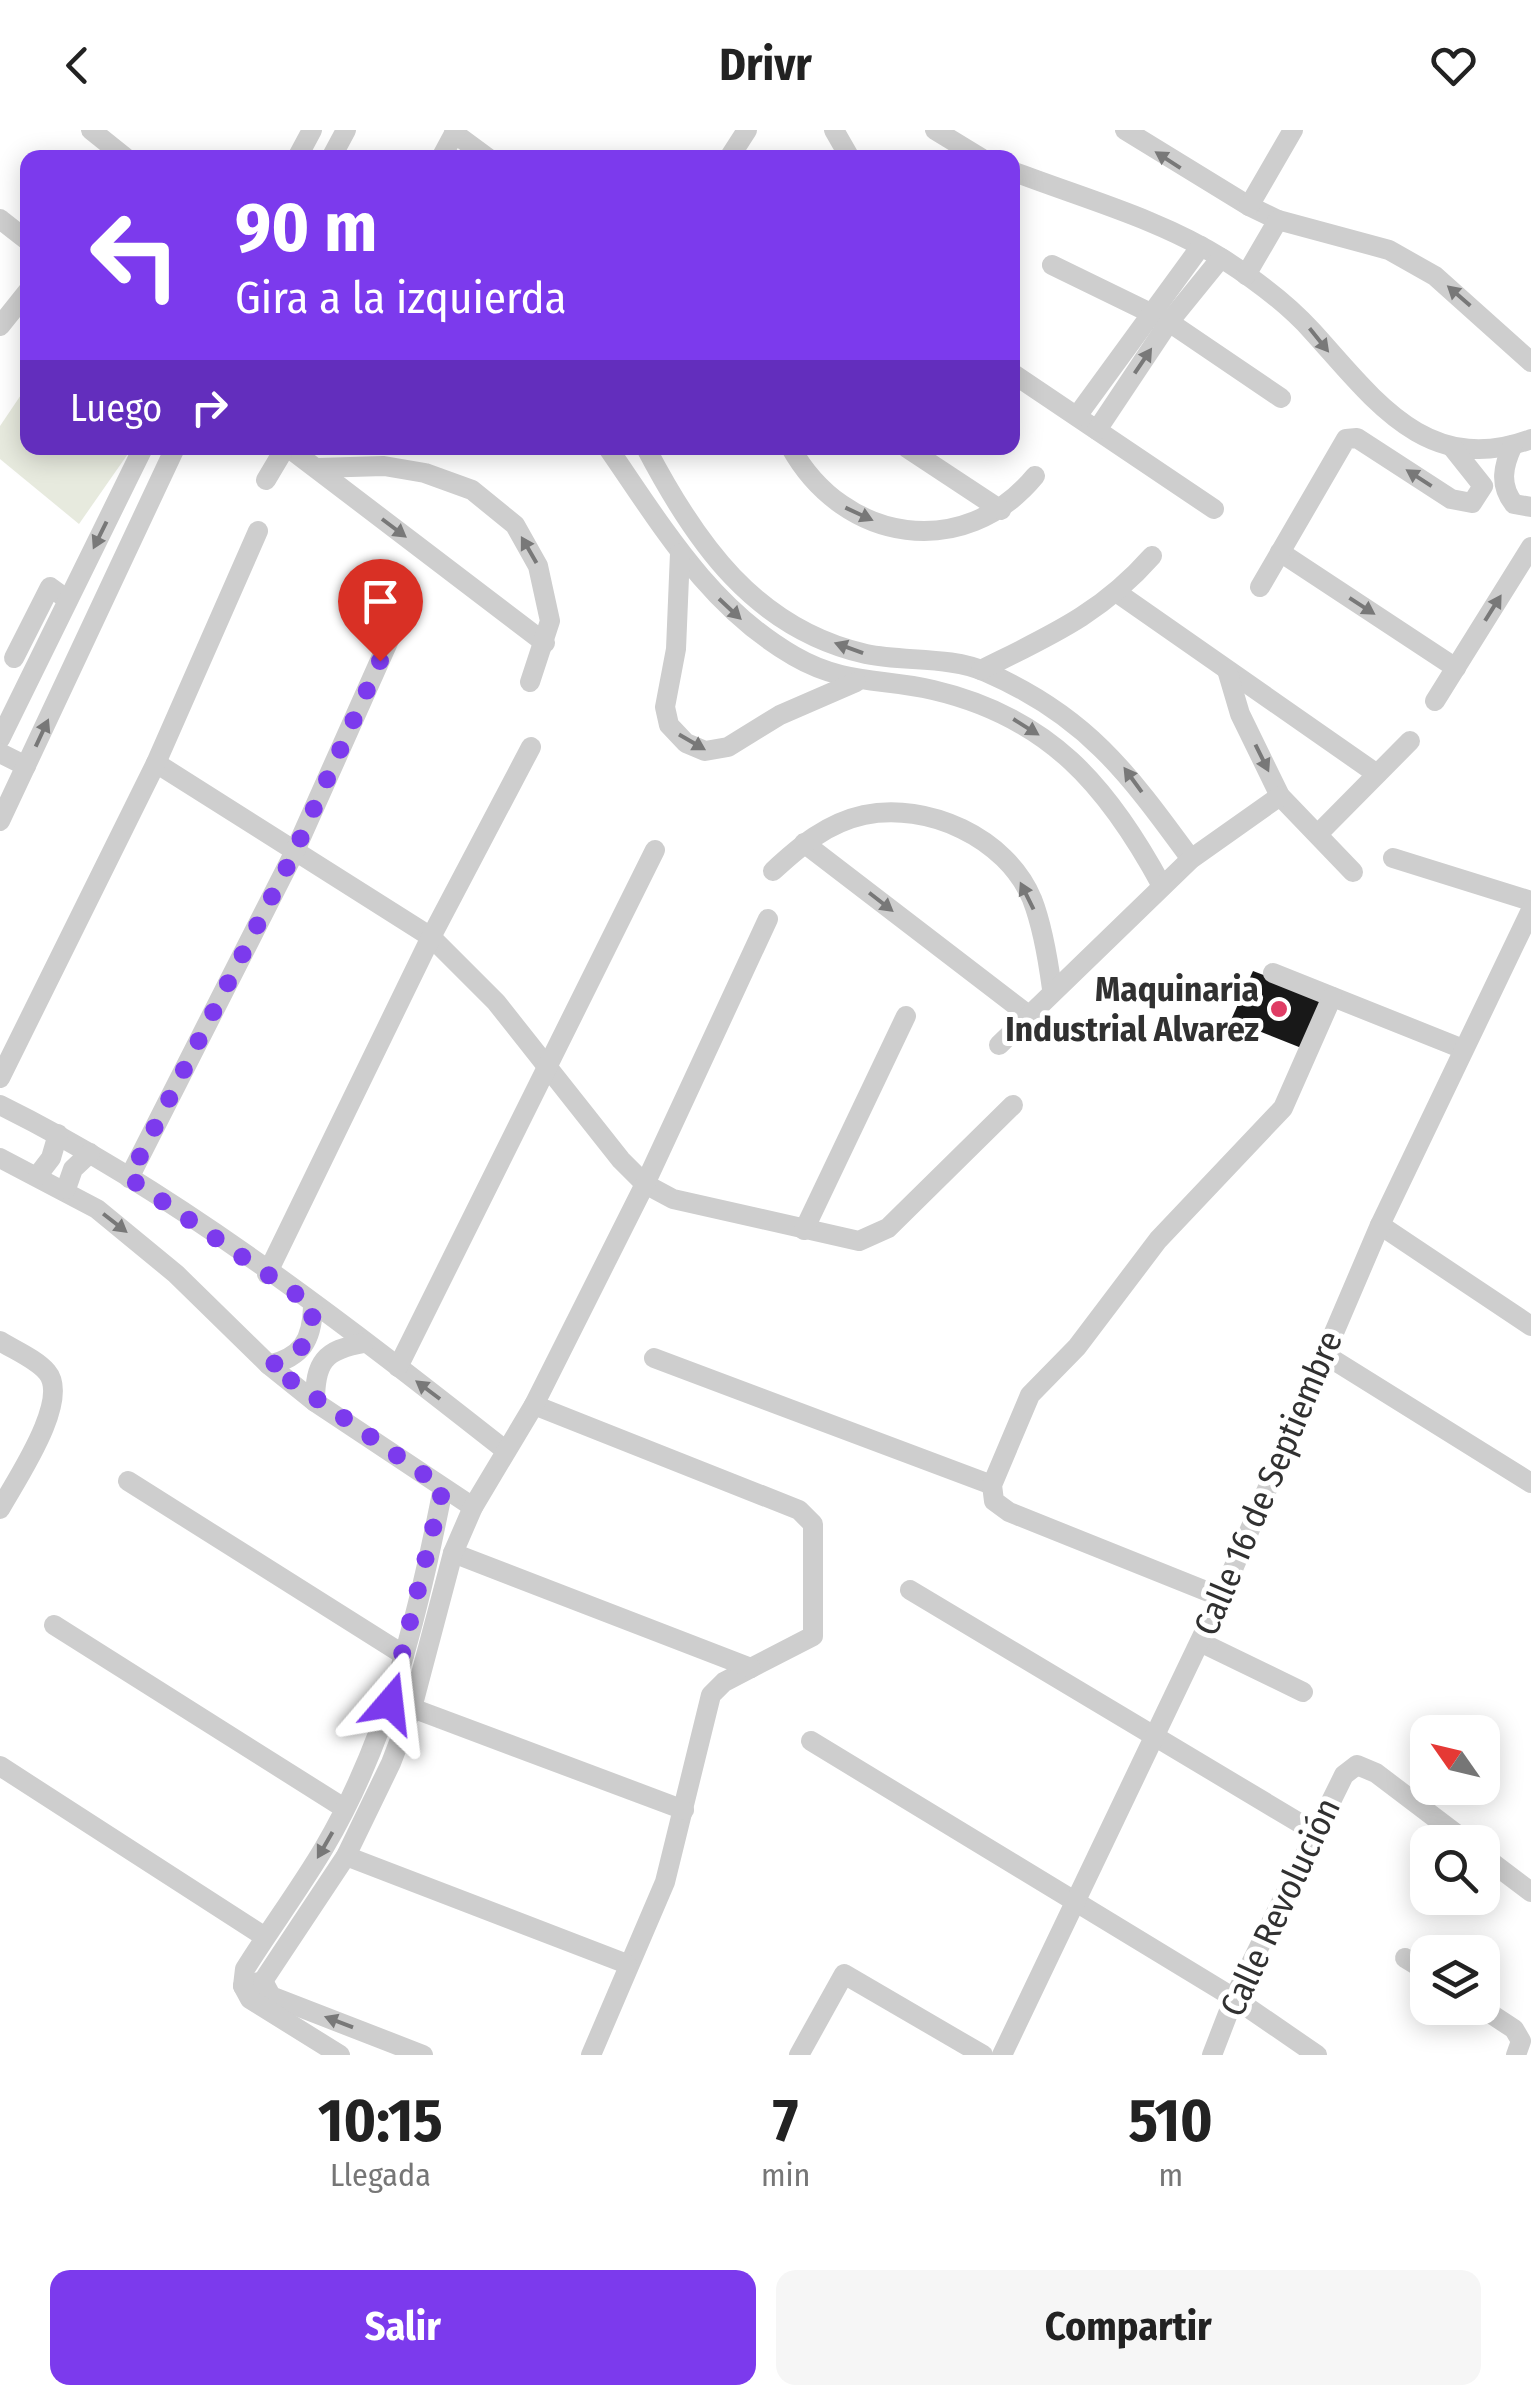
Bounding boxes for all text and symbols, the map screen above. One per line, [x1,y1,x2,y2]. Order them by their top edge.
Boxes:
icon: back [50,38,105,93]
text: Drivr [719,38,812,92]
icon: heart [1426,38,1481,93]
one-way arrow [1154,151,1182,169]
text: 90 m [235,186,377,270]
icon: left [70,190,200,320]
text: Gira a la izquierda [235,271,567,325]
one-way arrow [1447,286,1472,308]
one-way arrow [1308,328,1329,353]
one-way arrow [1133,347,1152,375]
icon: right [182,380,237,435]
text: Luego [70,385,162,431]
one-way arrow [1405,469,1432,487]
one-way arrow [845,506,874,523]
one-way arrow [381,517,407,537]
one-way arrow [91,521,108,550]
one-way arrow [521,536,539,564]
pin [338,559,423,662]
icon: arrive [353,574,408,629]
one-way arrow [1484,594,1502,622]
one-way arrow [1348,596,1375,615]
one-way arrow [717,597,741,620]
one-way arrow [833,639,863,654]
one-way arrow [33,718,50,747]
one-way arrow [1012,718,1040,735]
one-way arrow [678,733,706,751]
one-way arrow [1253,744,1270,773]
one-way arrow [1124,767,1144,793]
one-way arrow [1019,881,1036,910]
one-way arrow [868,891,894,912]
place label: Maquinaria Industrial Alvarez [1005,968,1259,1050]
marker: Maquinaria Industrial Alvarez [1268,998,1290,1020]
one-way arrow [102,1212,128,1233]
street label: Calle 16 de Septiembre [1185,1325,1351,1641]
one-way arrow [415,1380,441,1400]
position arrow [338,1651,442,1755]
north arrow [1410,1715,1500,1805]
map controls [1410,1715,1500,2025]
street label: Calle Revolución [1211,1791,1349,2023]
button: search [1410,1825,1500,1915]
one-way arrow [316,1831,334,1859]
button: layers [1410,1935,1500,2025]
one-way arrow [324,2014,354,2030]
text: 10:15 [318,2085,443,2157]
text: 7 [773,2085,798,2157]
text: 510 [1129,2085,1213,2157]
text: Llegada [330,2156,431,2194]
text: min [761,2156,810,2194]
text: m [1158,2156,1183,2194]
button: Salir [50,2270,756,2385]
button: Compartir [776,2270,1481,2385]

